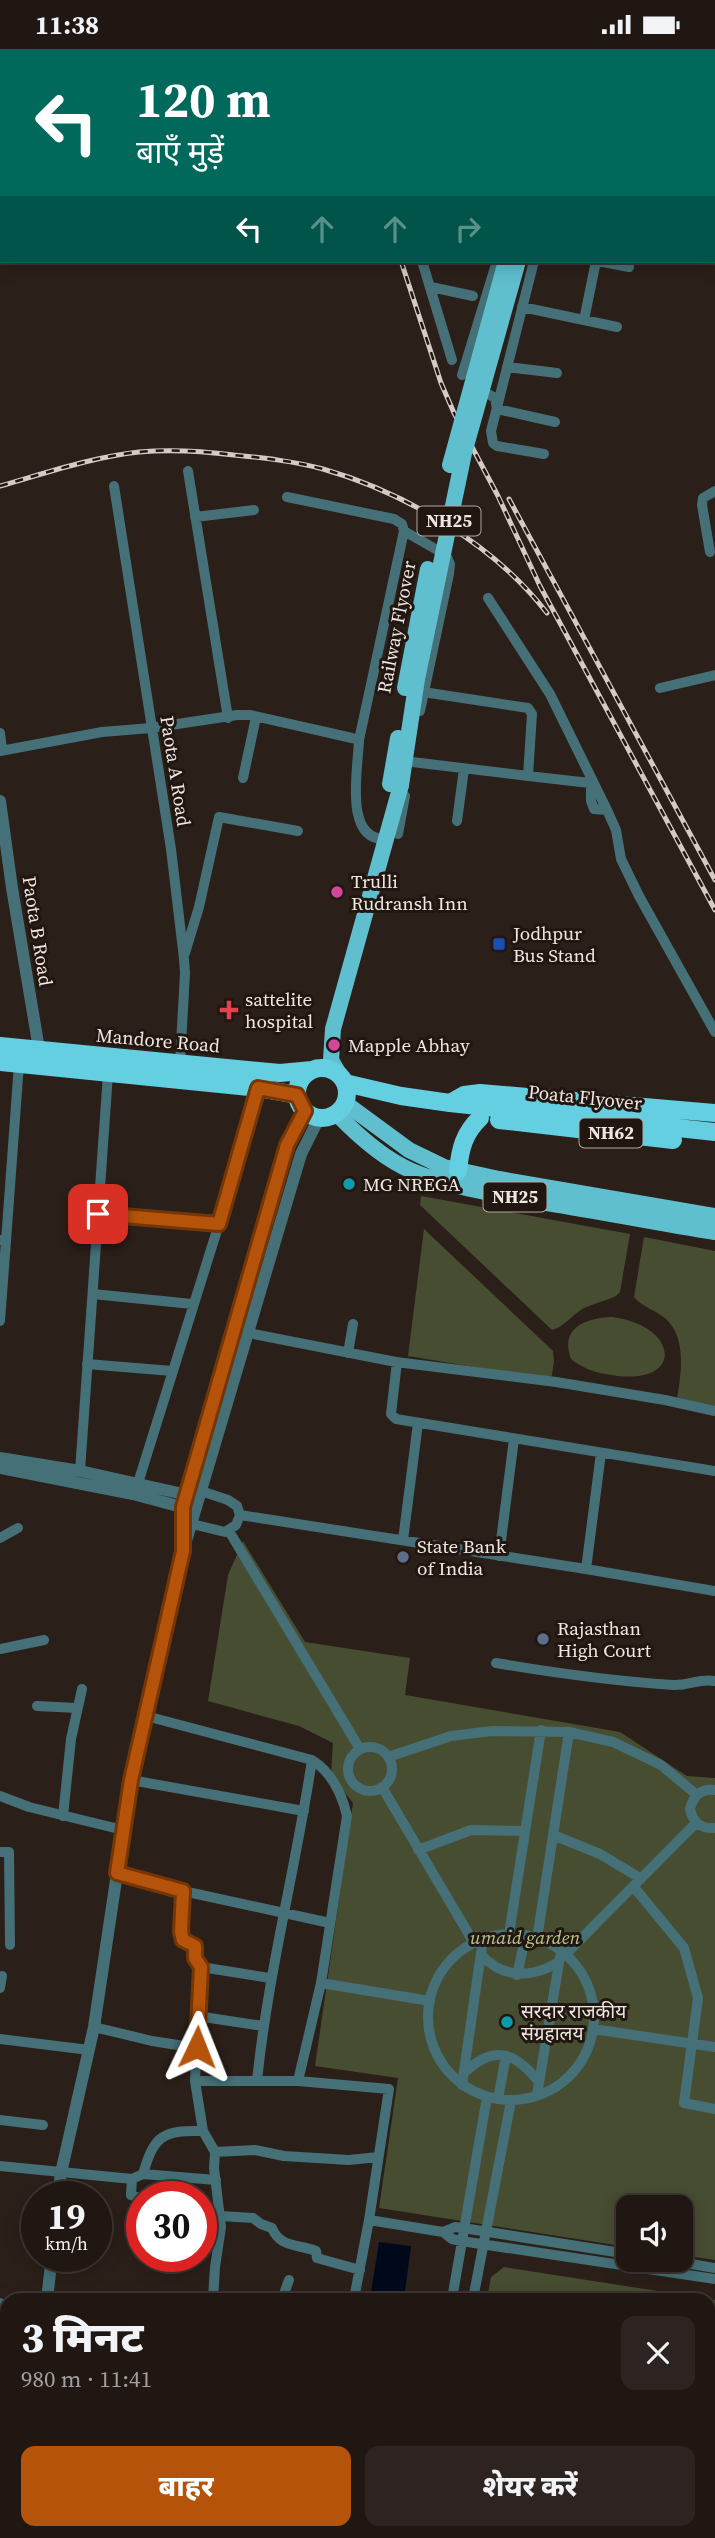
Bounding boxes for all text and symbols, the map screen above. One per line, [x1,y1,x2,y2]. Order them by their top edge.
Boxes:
text: 11:38 [35,7,99,43]
text: 120 m [136,66,271,133]
icon: left [21,77,112,168]
text: बाएँ मुड़ें [136,130,224,174]
icon: left [230,210,268,248]
icon: ahead [303,210,341,248]
icon: ahead [376,210,414,248]
icon: right [449,210,487,248]
road number: NH25 [418,507,480,535]
street label: Railway Flyover [370,559,422,695]
street label: Paota A Road [154,714,198,828]
place label: Trulli Rudransh Inn [351,868,468,916]
street label: Paota B Road [16,874,60,988]
marker: Trulli Rudransh Inn [329,884,345,900]
place label: Jodhpur Bus Stand [512,920,596,968]
marker: Jodhpur Bus Stand [491,936,507,952]
place label: sattelite hospital [245,986,313,1034]
marker: sattelite hospital [219,1000,239,1020]
street label: Mandore Road [95,1022,221,1058]
place label: Mapple Abhay [348,1032,470,1058]
marker: Mapple Abhay [326,1037,342,1053]
street label: Poata Flyover [527,1078,643,1116]
road number: NH62 [580,1119,642,1147]
place label: MG NREGA [363,1171,460,1197]
marker: MG NREGA [341,1176,357,1192]
road number: NH25 [484,1183,546,1211]
pin [68,1184,128,1244]
icon: arrive [79,1195,117,1233]
place label: State Bank of India [417,1533,507,1581]
marker: State Bank of India [395,1549,411,1565]
place label: Rajasthan High Court [557,1615,652,1663]
marker: Rajasthan High Court [535,1631,551,1647]
park label: umaid garden [470,1924,580,1950]
place label: सरदार राजकीय संग्रहालय [521,1998,627,2046]
position arrow [160,2010,234,2084]
marker: सरदार राजकीय संग्रहालय [499,2014,515,2030]
speed limit sign: 30 [126,2181,217,2272]
text: 19 [48,2193,85,2241]
map controls [616,2195,693,2272]
button: sound [616,2195,693,2272]
text: km/h [45,2231,88,2256]
text: 3 मिनट [21,2308,143,2366]
button: close [621,2316,695,2390]
text: 980 m · 11:41 [21,2363,152,2395]
button: बाहर [21,2446,351,2526]
button: शेयर करें [365,2446,695,2526]

